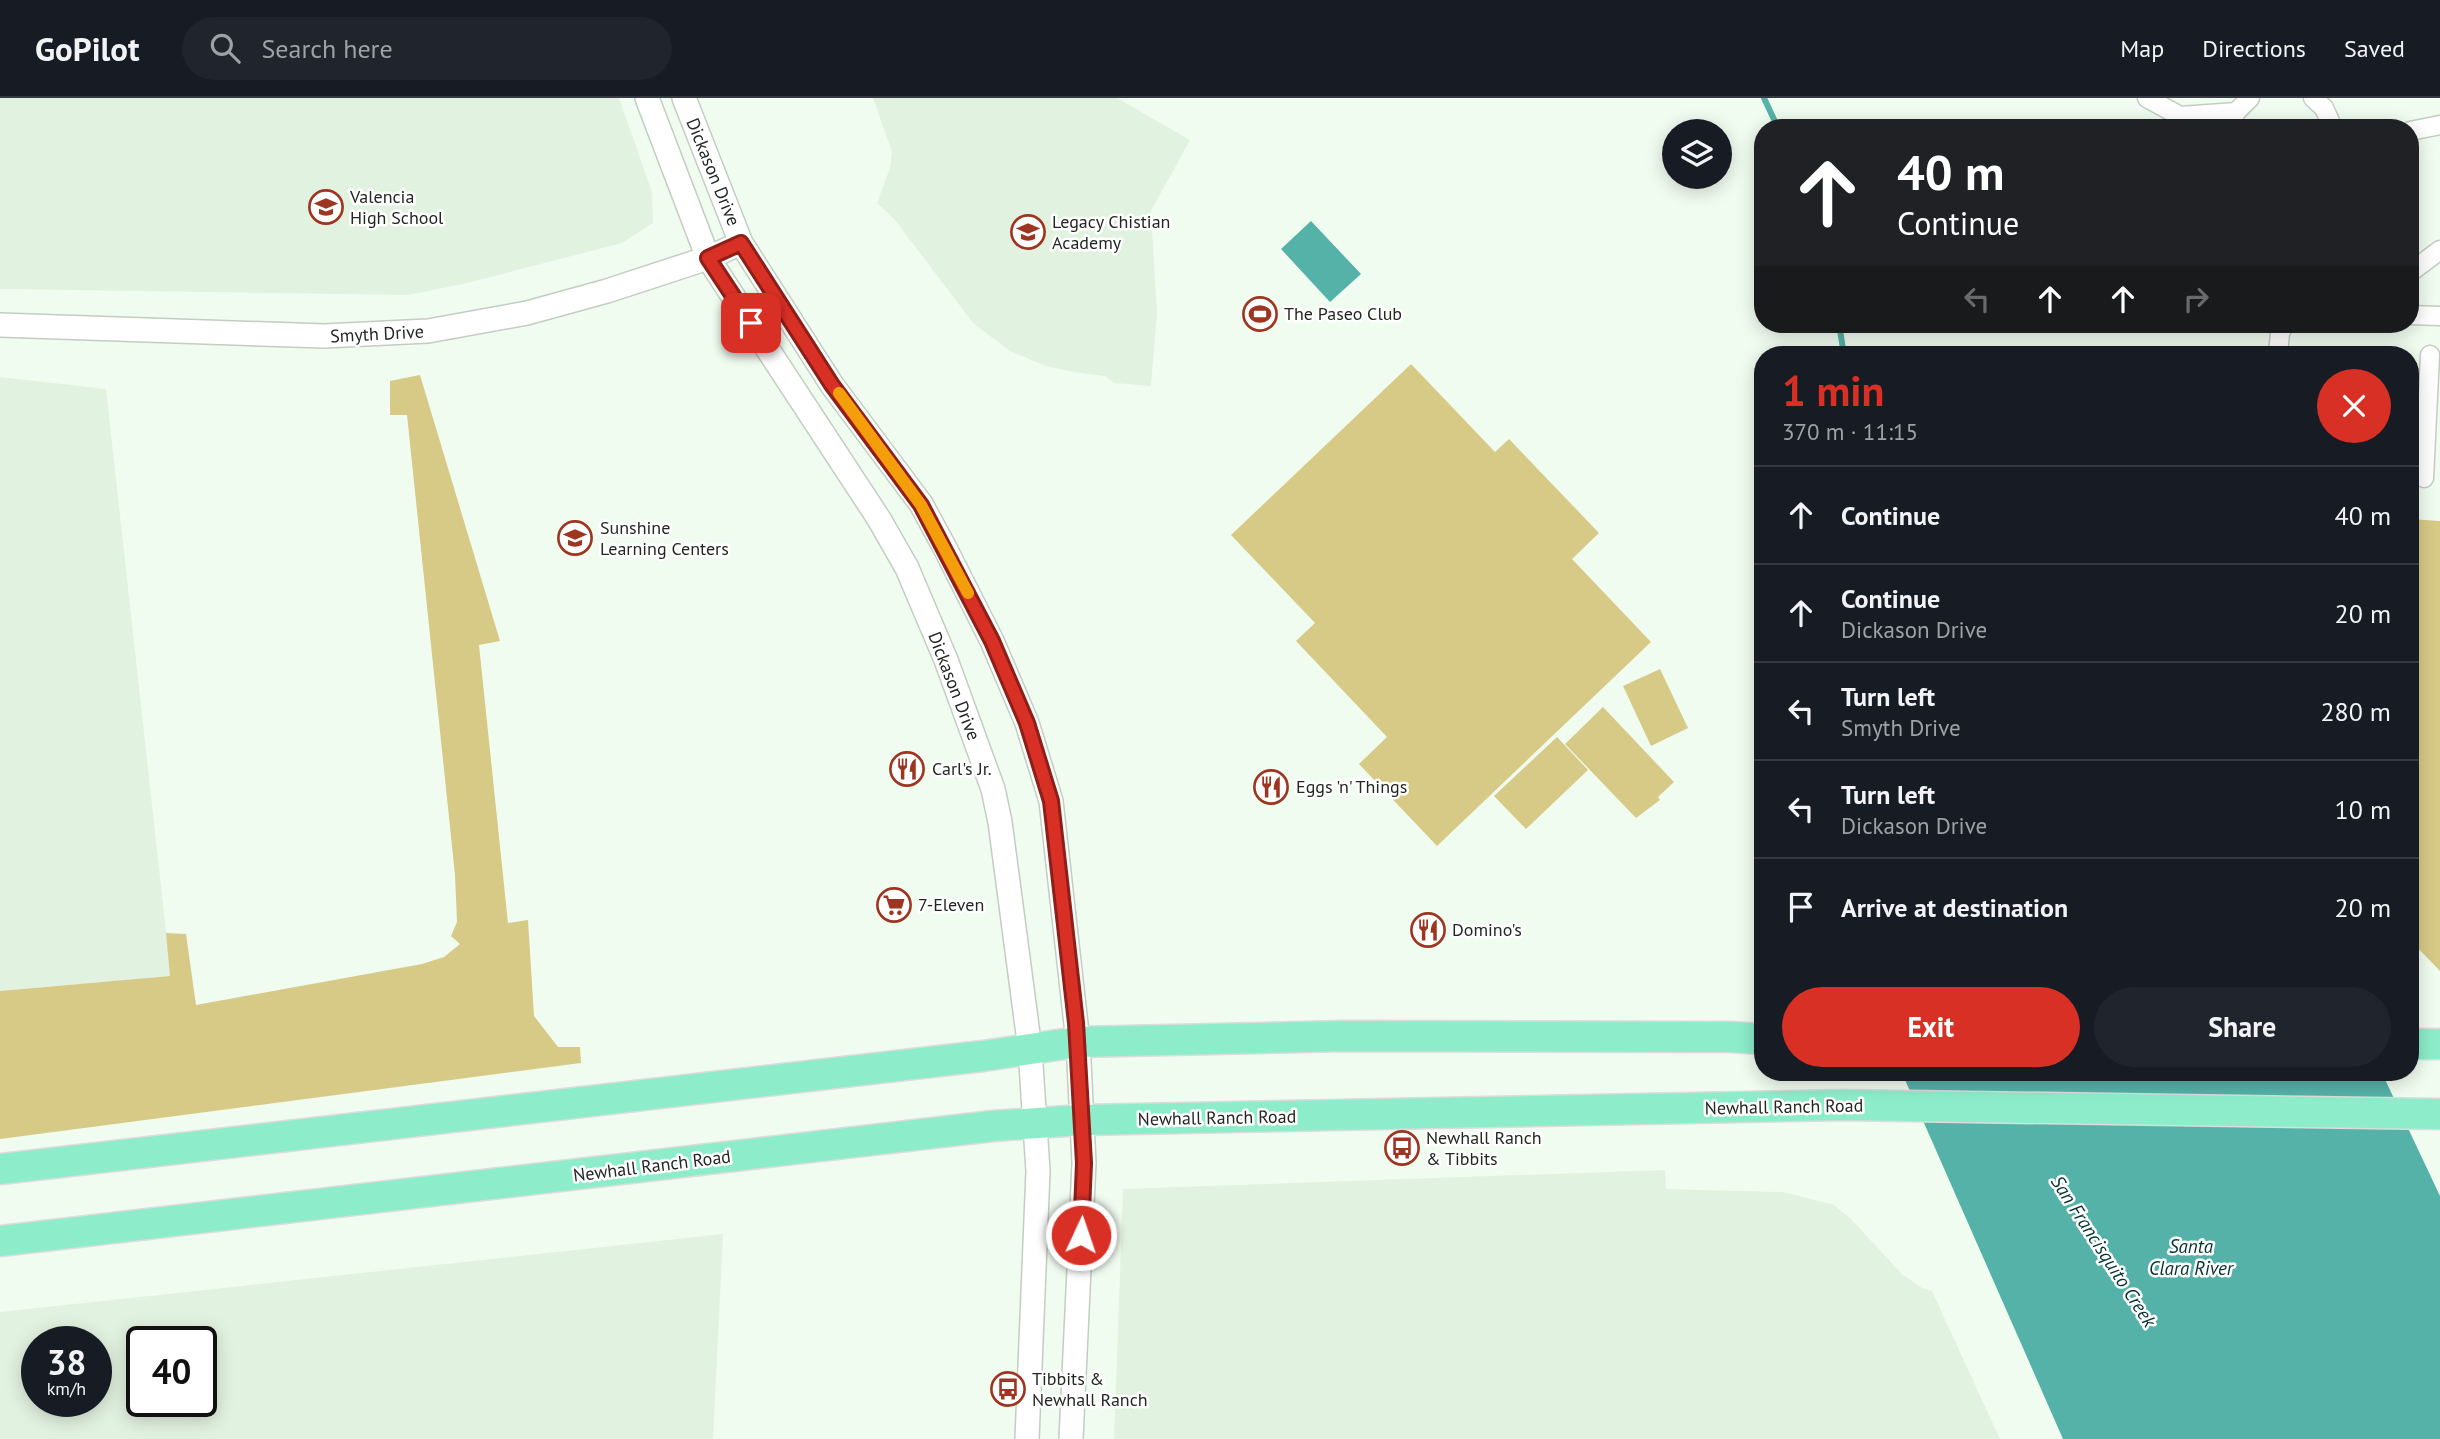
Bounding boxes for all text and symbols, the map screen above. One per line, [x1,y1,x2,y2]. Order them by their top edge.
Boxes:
search box [182,17,672,80]
text: GoPilot [35,27,140,70]
icon: search [206,29,244,67]
text: Search here [262,32,393,65]
text: Map [2120,33,2164,64]
text: Directions [2202,33,2306,64]
text: Saved [2344,33,2405,64]
street label: Dickason Drive [681,114,746,229]
map controls [1662,119,1732,189]
button: layers [1662,119,1732,189]
text: 40 m [1897,140,2004,204]
icon: ahead [1782,147,1873,238]
place label: Valencia High School [349,185,444,229]
school or university icon: Valencia High School [307,188,345,226]
text: Continue [1897,202,2019,244]
place label: Legacy Chistian Academy [1052,210,1170,254]
school or university icon: Legacy Chistian Academy [1009,213,1047,251]
icon: left [1958,280,1996,318]
icon: ahead [2031,280,2069,318]
icon: ahead [2104,280,2142,318]
icon: right [2177,280,2215,318]
pin [721,293,781,353]
sports icon: The Paseo Club [1241,295,1279,333]
place label: The Paseo Club [1284,302,1402,325]
icon: arrive [732,304,770,342]
street label: Smyth Drive [330,320,424,347]
text: 1 min [1782,363,1884,418]
button: close [2317,369,2391,443]
text: 370 m · 11:15 [1782,417,1918,446]
icon: ahead [1782,496,1820,534]
text: Continue [1841,499,1940,532]
text: 40 m [2335,499,2391,532]
place label: Sunshine Learning Centers [600,516,729,560]
school or university icon: Sunshine Learning Centers [556,519,594,557]
text: Continue [1841,582,1940,615]
icon: ahead [1782,594,1820,632]
text: 20 m [2335,597,2391,630]
text: Dickason Drive [1841,615,1987,644]
street label: Dickason Drive [923,628,986,743]
text: Turn left [1841,680,1935,713]
icon: left [1782,692,1820,730]
text: 280 m [2320,695,2391,728]
text: Smyth Drive [1841,713,1961,742]
restaurant icon: Carl's Jr. [888,750,926,788]
place label: Carl's Jr. [932,757,992,780]
restaurant icon: Eggs 'n' Things [1252,768,1290,806]
place label: Eggs 'n' Things [1296,775,1407,798]
text: Turn left [1841,778,1935,811]
icon: left [1782,790,1820,828]
text: 10 m [2335,793,2391,826]
text: Dickason Drive [1841,811,1987,840]
supermarket icon: 7-Eleven [875,886,913,924]
icon: arrive [1782,888,1820,926]
text: Arrive at destination [1841,891,2068,924]
text: 20 m [2335,891,2391,924]
place label: 7-Eleven [918,893,984,916]
restaurant icon: Domino's [1409,911,1447,949]
place label: Domino's [1452,918,1522,941]
button: Exit [1782,987,2080,1067]
button: Share [2094,987,2391,1067]
street label: Newhall Ranch Road [1705,1094,1863,1119]
street label: Newhall Ranch Road [1138,1105,1296,1130]
place label: Newhall Ranch & Tibbits [1426,1126,1542,1170]
bus stop icon: Newhall Ranch & Tibbits [1383,1129,1421,1167]
street label: Newhall Ranch Road [572,1144,732,1187]
water label: San Francisquito Creek [2046,1171,2163,1332]
position arrow [1044,1198,1118,1272]
water label: Santa Clara River [2149,1234,2235,1280]
speed limit sign: 40 [126,1326,217,1417]
text: 38 [47,1339,86,1385]
place label: Tibbits & Newhall Ranch [1032,1367,1148,1411]
bus stop icon: Tibbits & Newhall Ranch [989,1370,1027,1408]
text: km/h [47,1377,86,1400]

